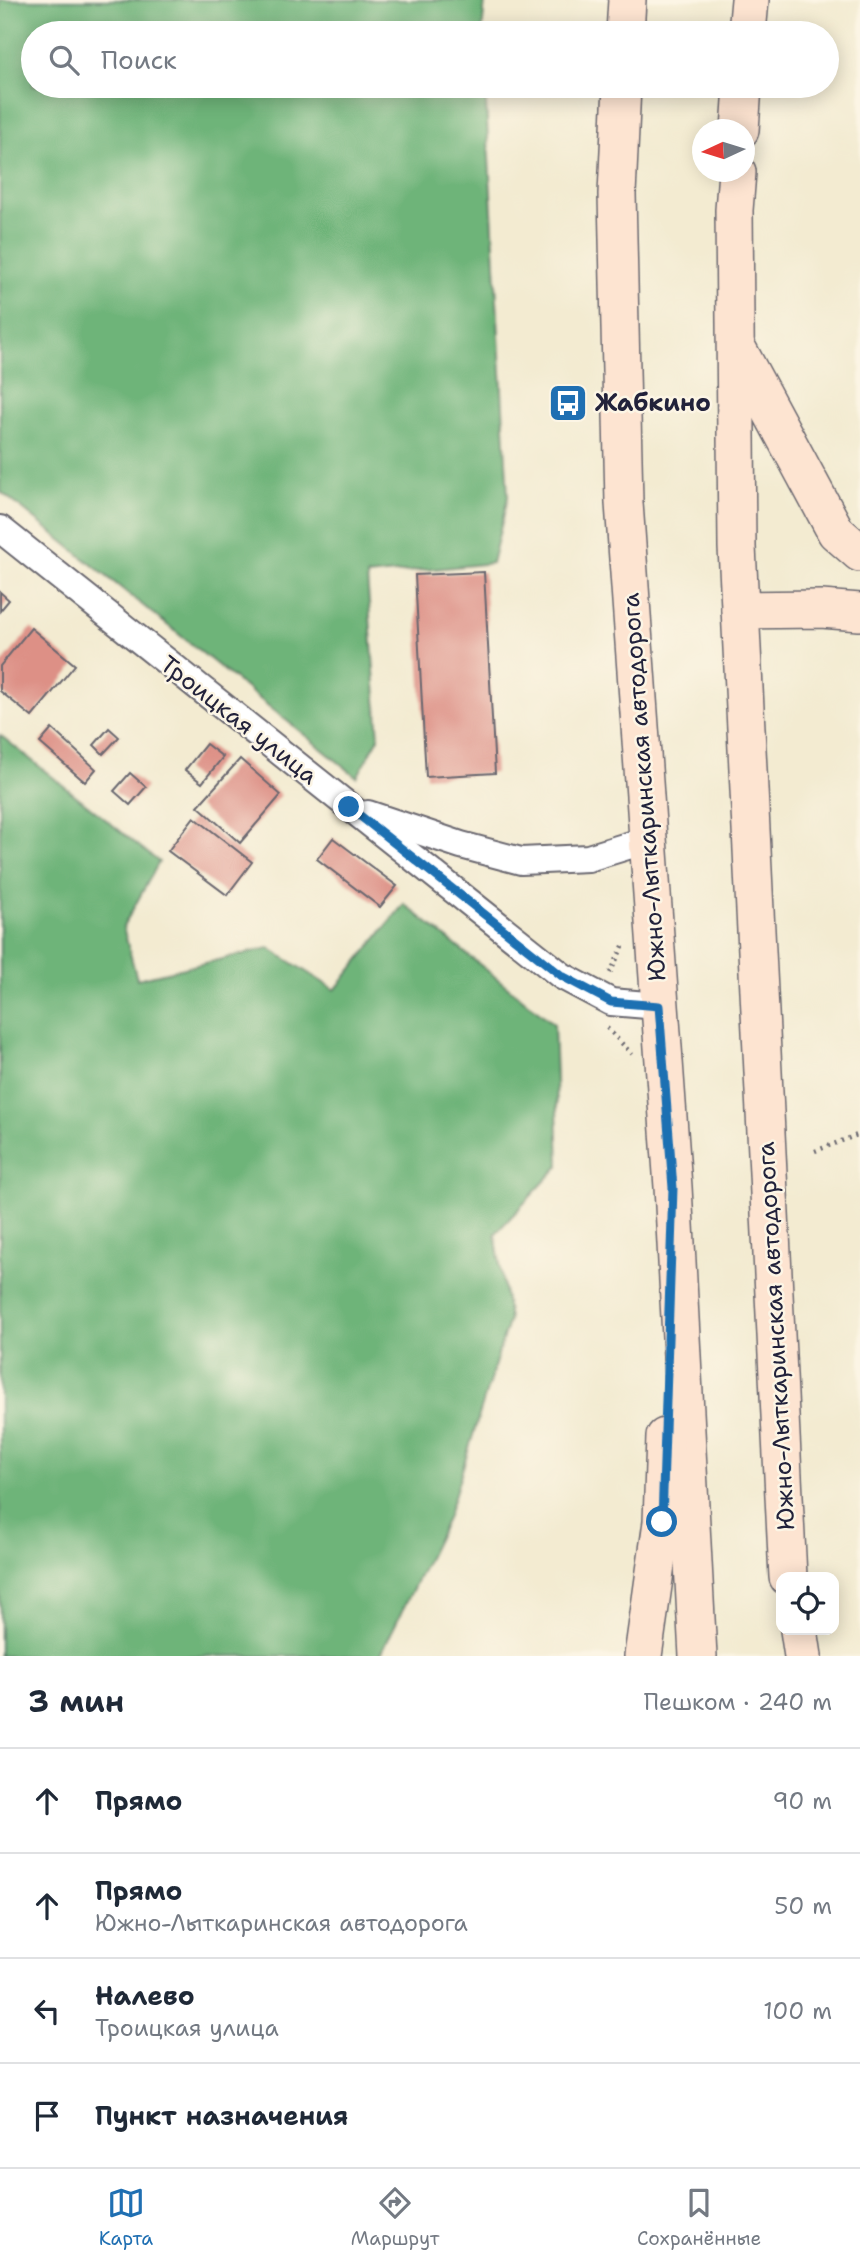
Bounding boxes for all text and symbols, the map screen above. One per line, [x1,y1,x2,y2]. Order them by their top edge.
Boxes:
search box [21,21,839,98]
icon: search [45,41,83,79]
text: Поиск [101,42,177,77]
north arrow [692,119,755,182]
bus stop icon: Жабкино [547,382,589,424]
place label: Жабкино [595,387,711,419]
street label: Южно-Лыткаринская автодорога [614,592,674,982]
street label: Троицкая улица [154,648,324,792]
route end [333,791,364,822]
street label: Южно-Лыткаринская автодорога [750,1141,802,1531]
route start [646,1506,677,1537]
map controls [776,1572,839,1635]
button: locate [776,1572,839,1635]
text: 3 мин [28,1681,124,1722]
text: Пешком · 240 m [644,1687,832,1717]
icon: ahead [28,1782,66,1820]
text: Прямо [95,1783,183,1818]
text: 90 m [772,1786,832,1816]
text: Прямо [95,1873,183,1908]
icon: ahead [28,1887,66,1925]
text: 50 m [774,1891,832,1921]
text: Южно-Лыткаринская автодорога [95,1908,468,1938]
text: Налево [95,1978,195,2013]
icon: left [28,1992,66,2030]
text: 100 m [763,1996,832,2026]
text: Троицкая улица [95,2013,279,2043]
icon: arrive [28,2097,66,2135]
text: Пункт назначения [95,2098,348,2133]
tab: Карта [99,2184,153,2251]
tab: Маршрут [351,2184,439,2251]
tab: Сохранённые [637,2184,761,2251]

